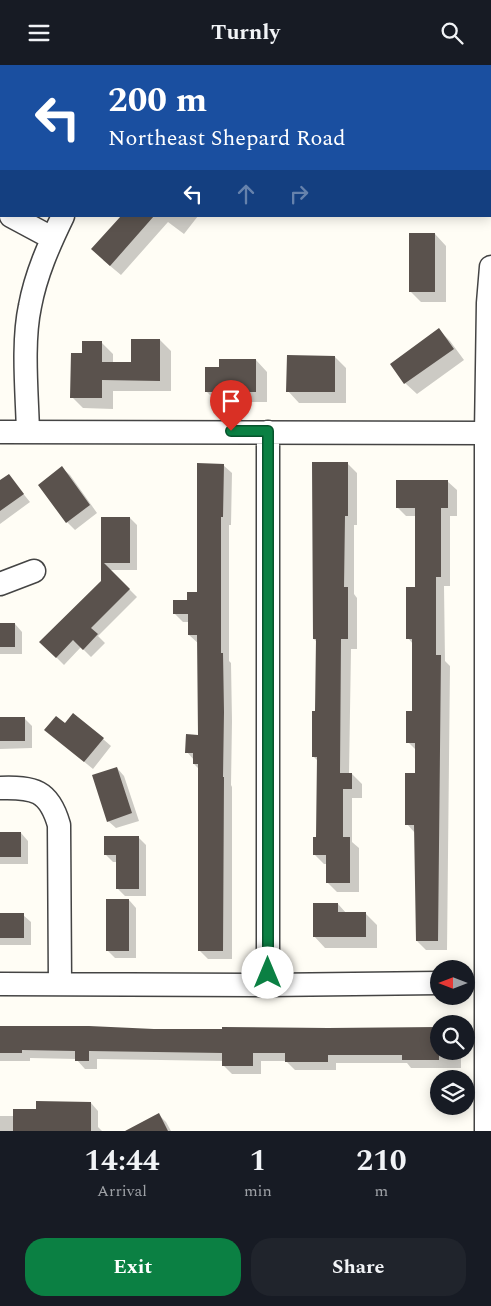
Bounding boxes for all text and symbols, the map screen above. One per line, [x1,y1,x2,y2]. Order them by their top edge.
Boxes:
text: Turnly [211,16,280,49]
icon: menu [25,19,53,47]
icon: search [438,19,466,47]
text: 200 m [108,74,207,127]
icon: left [25,85,90,150]
text: Northeast Shepard Road [108,122,345,155]
icon: left [179,180,207,208]
icon: ahead [232,180,260,208]
icon: right [285,180,313,208]
pin [210,380,252,431]
icon: arrive [217,387,245,415]
position arrow [241,946,293,998]
north arrow [430,960,475,1005]
map controls [430,960,475,1115]
button: search [430,1015,475,1060]
button: layers [430,1070,475,1115]
text: 14:44 [84,1138,160,1184]
text: 1 [249,1138,266,1184]
text: 210 [356,1138,407,1184]
text: Arrival [97,1179,147,1203]
text: min [244,1179,272,1203]
text: m [375,1179,388,1203]
button: Exit [25,1238,241,1296]
button: Share [251,1238,466,1296]

